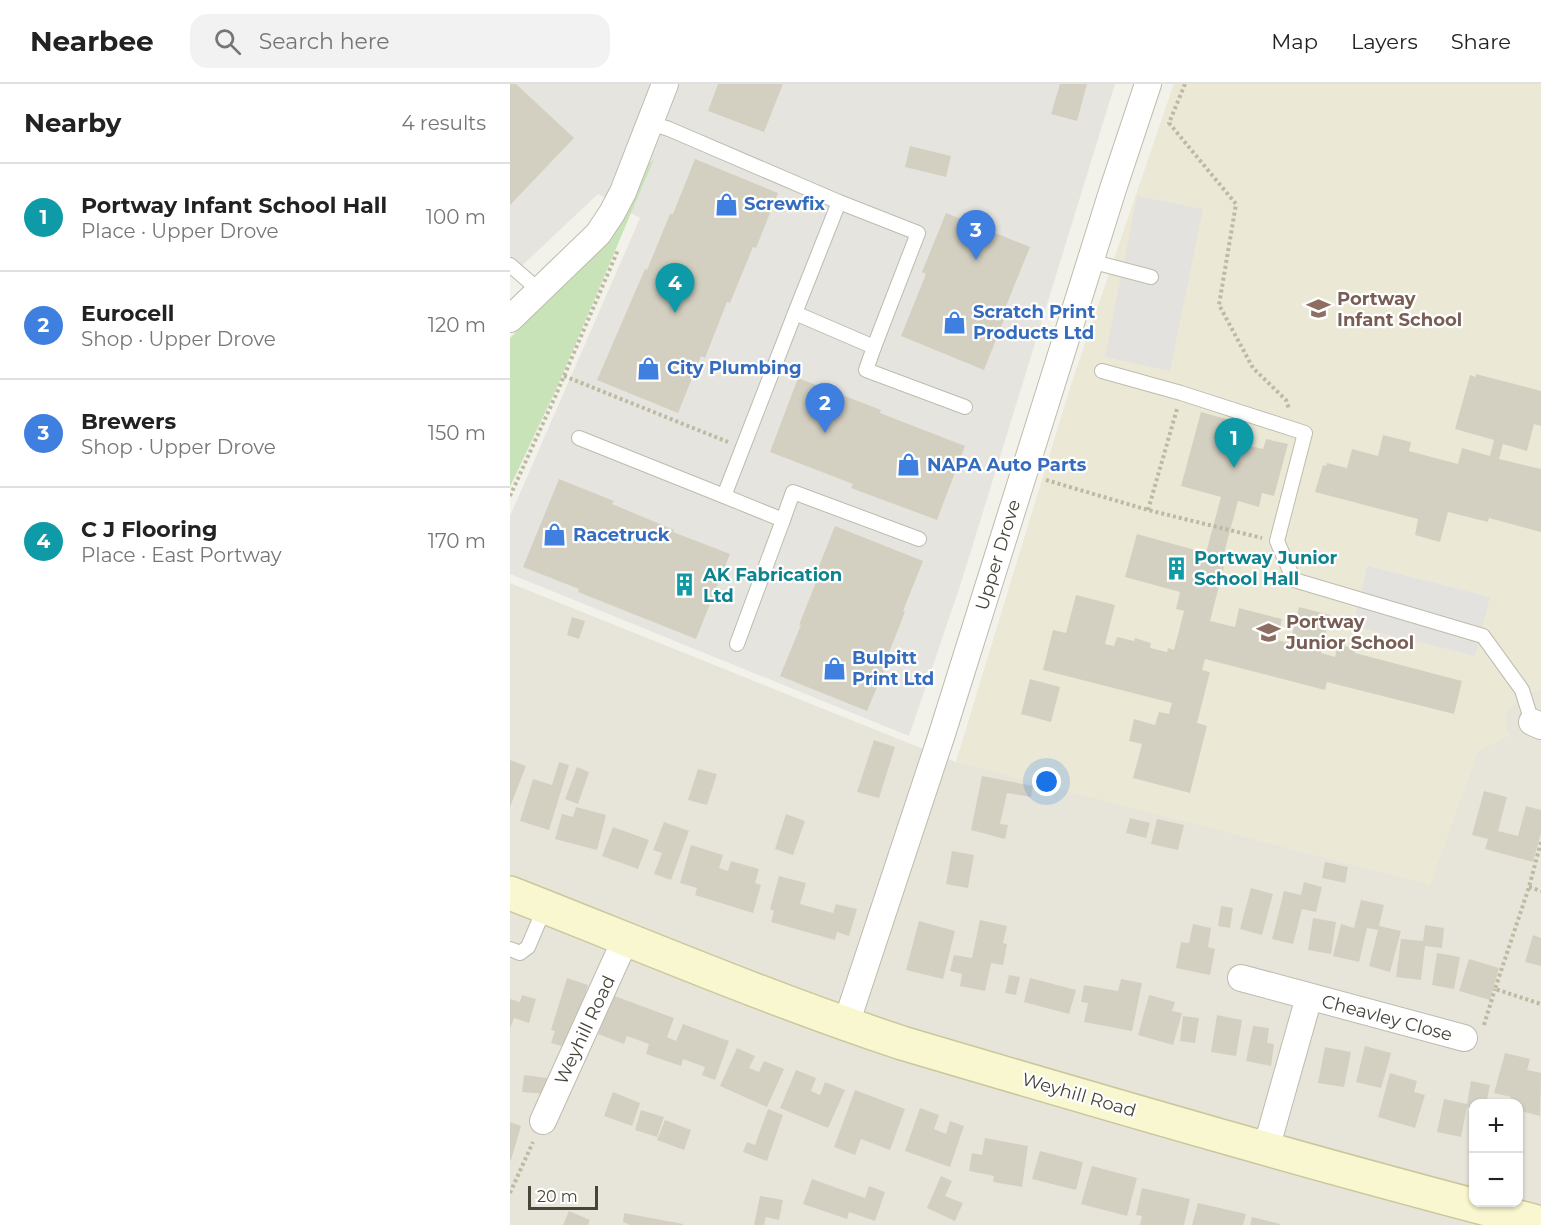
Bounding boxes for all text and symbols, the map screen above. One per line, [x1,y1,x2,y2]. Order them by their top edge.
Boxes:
search box [190,14,610,68]
text: Nearbee [30,24,154,58]
icon: search [211,25,244,58]
text: Search here [259,28,390,55]
text: Map [1271,29,1318,54]
text: Layers [1351,29,1418,54]
text: Share [1451,29,1511,54]
text: Nearby [24,107,121,139]
text: 4 results [401,111,486,135]
shop icon: Screwfix [713,191,739,217]
text: Portway Infant School Hall [81,192,387,219]
place label: Screwfix [744,193,825,215]
text: 1 [40,205,47,229]
text: 100 m [426,205,486,229]
pin: 3 [956,210,996,260]
text: Place · Upper Drove [81,219,279,243]
pin: 4 [656,264,694,313]
place label: Portway Infant School [1337,288,1462,331]
school or university icon: Portway Infant School [1306,296,1332,322]
text: Eurocell [81,300,174,327]
place label: Scratch Print Products Ltd [973,301,1095,344]
shop icon: Scratch Print Products Ltd [942,309,968,335]
text: 2 [38,313,49,337]
text: 120 m [428,313,486,337]
text: Shop · Upper Drove [81,327,276,351]
shop icon: City Plumbing [636,355,662,381]
place label: City Plumbing [667,357,802,379]
pin: 2 [806,384,844,433]
text: Brewers [81,408,176,435]
pin: 1 [1214,418,1254,468]
text: 3 [38,421,49,445]
text: 150 m [428,421,486,445]
text: Shop · Upper Drove [81,435,276,459]
shop icon: NAPA Auto Parts [896,452,922,478]
place label: NAPA Auto Parts [927,454,1087,476]
street label: Upper Drove [971,497,1025,613]
text: C J Flooring [81,516,218,543]
shop icon: Racetruck [542,522,568,548]
place label: Racetruck [573,524,670,546]
text: 4 [37,529,50,553]
text: 170 m [428,529,486,553]
text: Place · East Portway [81,543,282,567]
place label: Portway Junior School Hall [1194,547,1338,590]
building icon: Portway Junior School Hall [1163,555,1189,581]
place label: AK Fabrication Ltd [702,564,842,607]
building icon: AK Fabrication Ltd [672,572,698,598]
place label: Portway Junior School [1285,611,1414,654]
school or university icon: Portway Junior School [1255,619,1281,645]
place label: Bulpitt Print Ltd [852,647,934,690]
shop icon: Bulpitt Print Ltd [821,655,847,681]
your location [1032,767,1061,796]
street label: Weyhill Road [550,972,620,1088]
street label: Cheavley Close [1319,990,1455,1046]
street label: Weyhill Road [1019,1068,1139,1122]
map controls [1469,1099,1523,1207]
button: + [1469,1099,1523,1153]
button: − [1469,1153,1523,1207]
scale bar [528,1183,598,1210]
text: 20 m [537,1187,578,1206]

